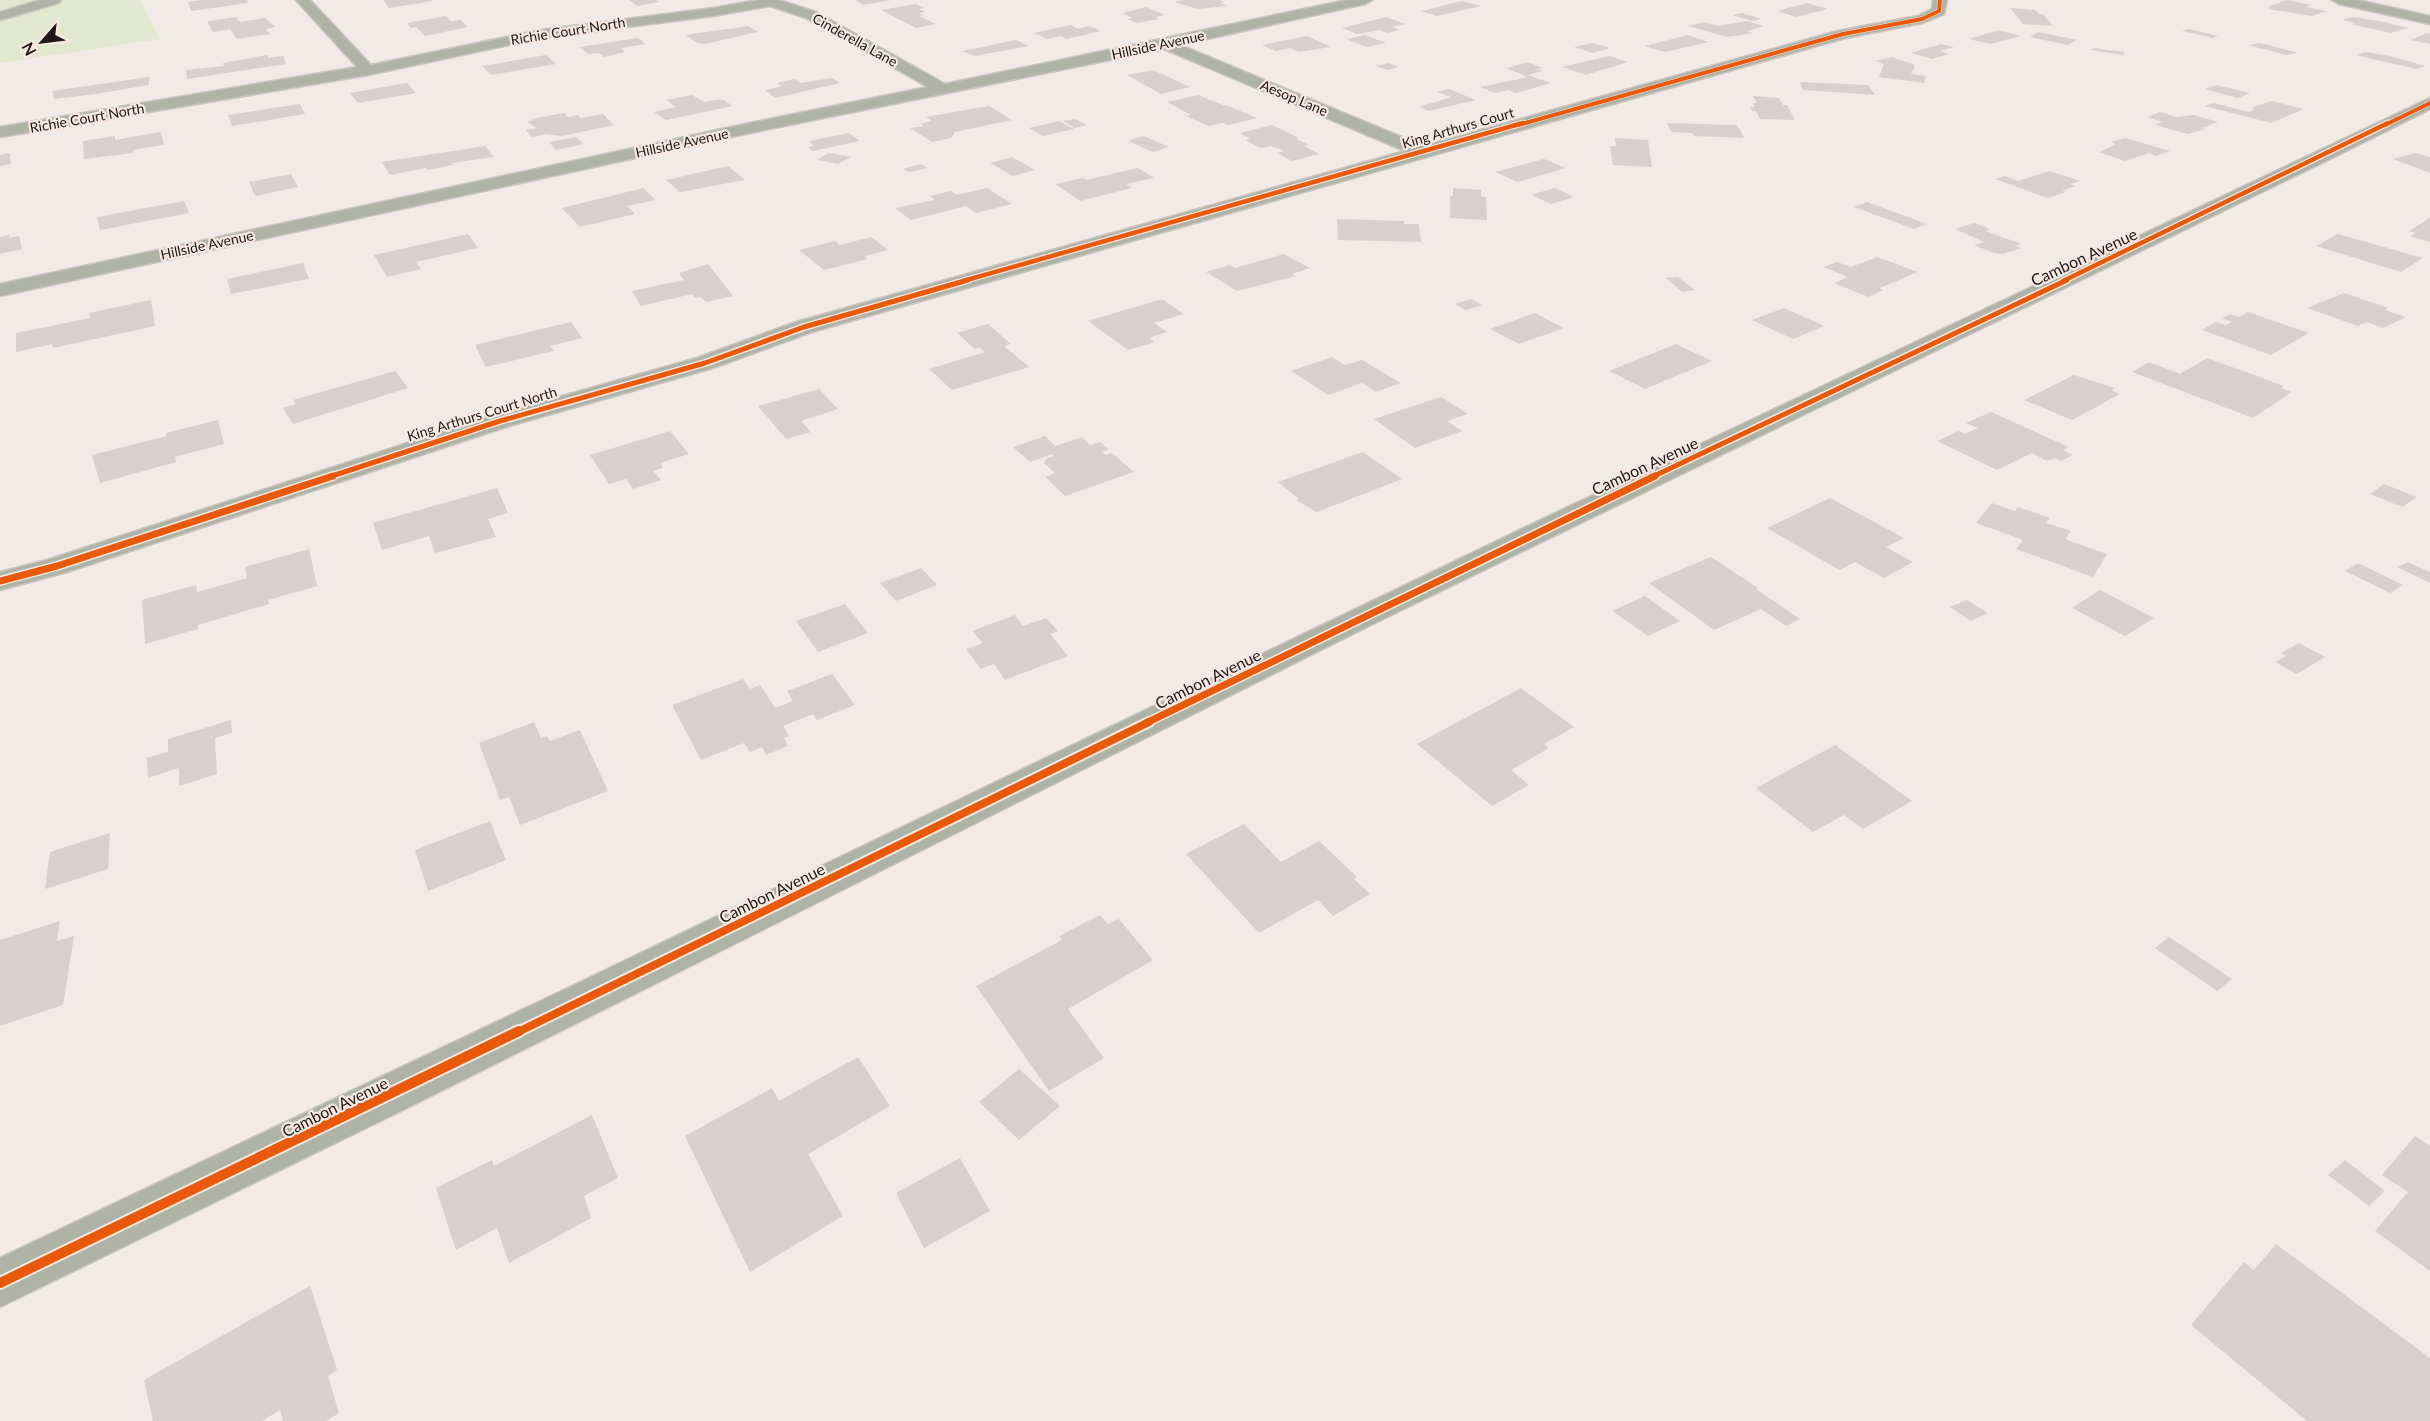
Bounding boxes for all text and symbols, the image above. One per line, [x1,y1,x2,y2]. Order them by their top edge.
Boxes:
street label: Cinderella Lane [810,9,901,70]
north arrow [12,12,72,72]
street label: Richie Court North [509,13,626,48]
street label: Hillside Avenue [1110,26,1206,63]
text: N [17,39,40,59]
street label: Aesop Lane [1258,76,1330,119]
street label: Richie Court North [28,99,145,136]
street label: King Arthurs Court [1400,103,1516,152]
street label: Hillside Avenue [634,124,730,161]
street label: Cambon Avenue [2028,224,2140,290]
street label: Hillside Avenue [159,226,255,263]
street label: King Arthurs Court North [405,383,559,444]
street label: Cambon Avenue [1589,433,1701,499]
street label: Cambon Avenue [1152,645,1264,712]
street label: Cambon Avenue [716,859,828,926]
street label: Cambon Avenue [279,1073,391,1140]

